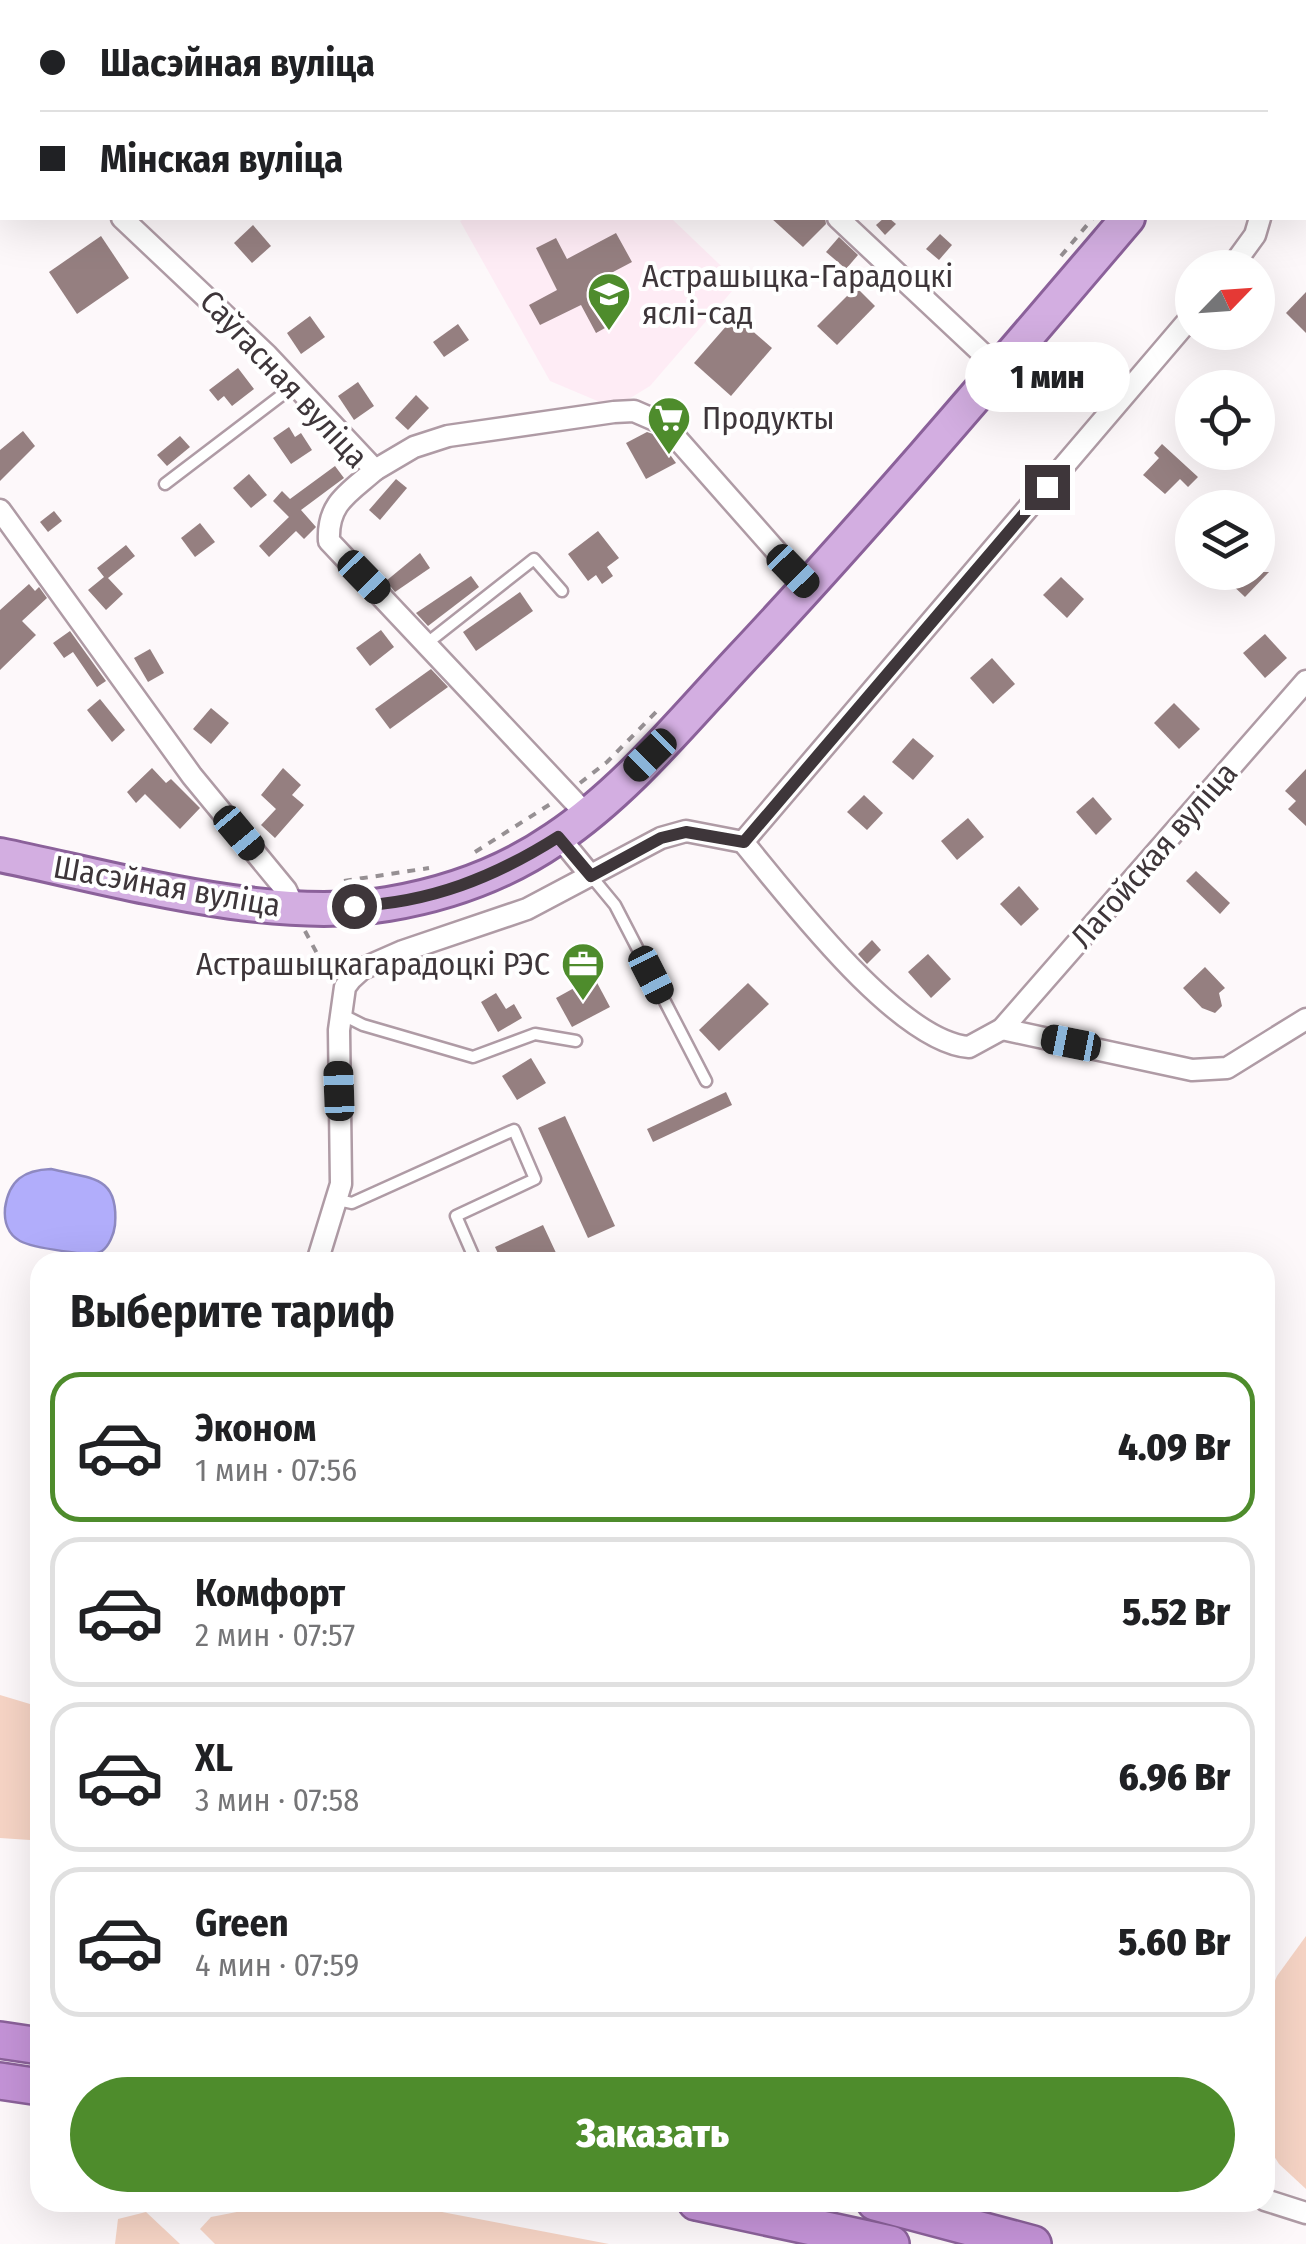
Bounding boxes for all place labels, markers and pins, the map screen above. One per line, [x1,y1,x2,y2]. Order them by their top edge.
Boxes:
place label: Астрашыцка-Гарадоцкі яслі-сад [642,257,953,332]
school or university icon: Астрашыцка-Гарадоцкі яслі-сад [586,271,632,332]
supermarket icon: Продукты [646,395,692,456]
place label: Продукты [702,399,835,437]
office icon: Астрашыцкагарадоцкі РЭС [560,941,606,1002]
place label: Астрашыцкагарадоцкі РЭС [196,945,550,983]

